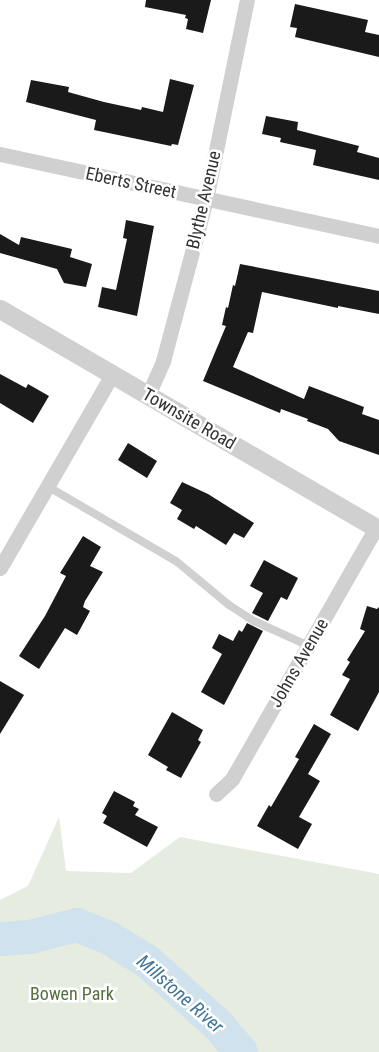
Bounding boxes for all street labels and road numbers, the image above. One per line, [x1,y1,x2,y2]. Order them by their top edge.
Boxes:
street label: Blythe Avenue [182,149,226,251]
street label: Eberts Street [84,163,178,203]
street label: Townsite Road [138,384,240,454]
street label: Johns Avenue [265,615,333,711]

